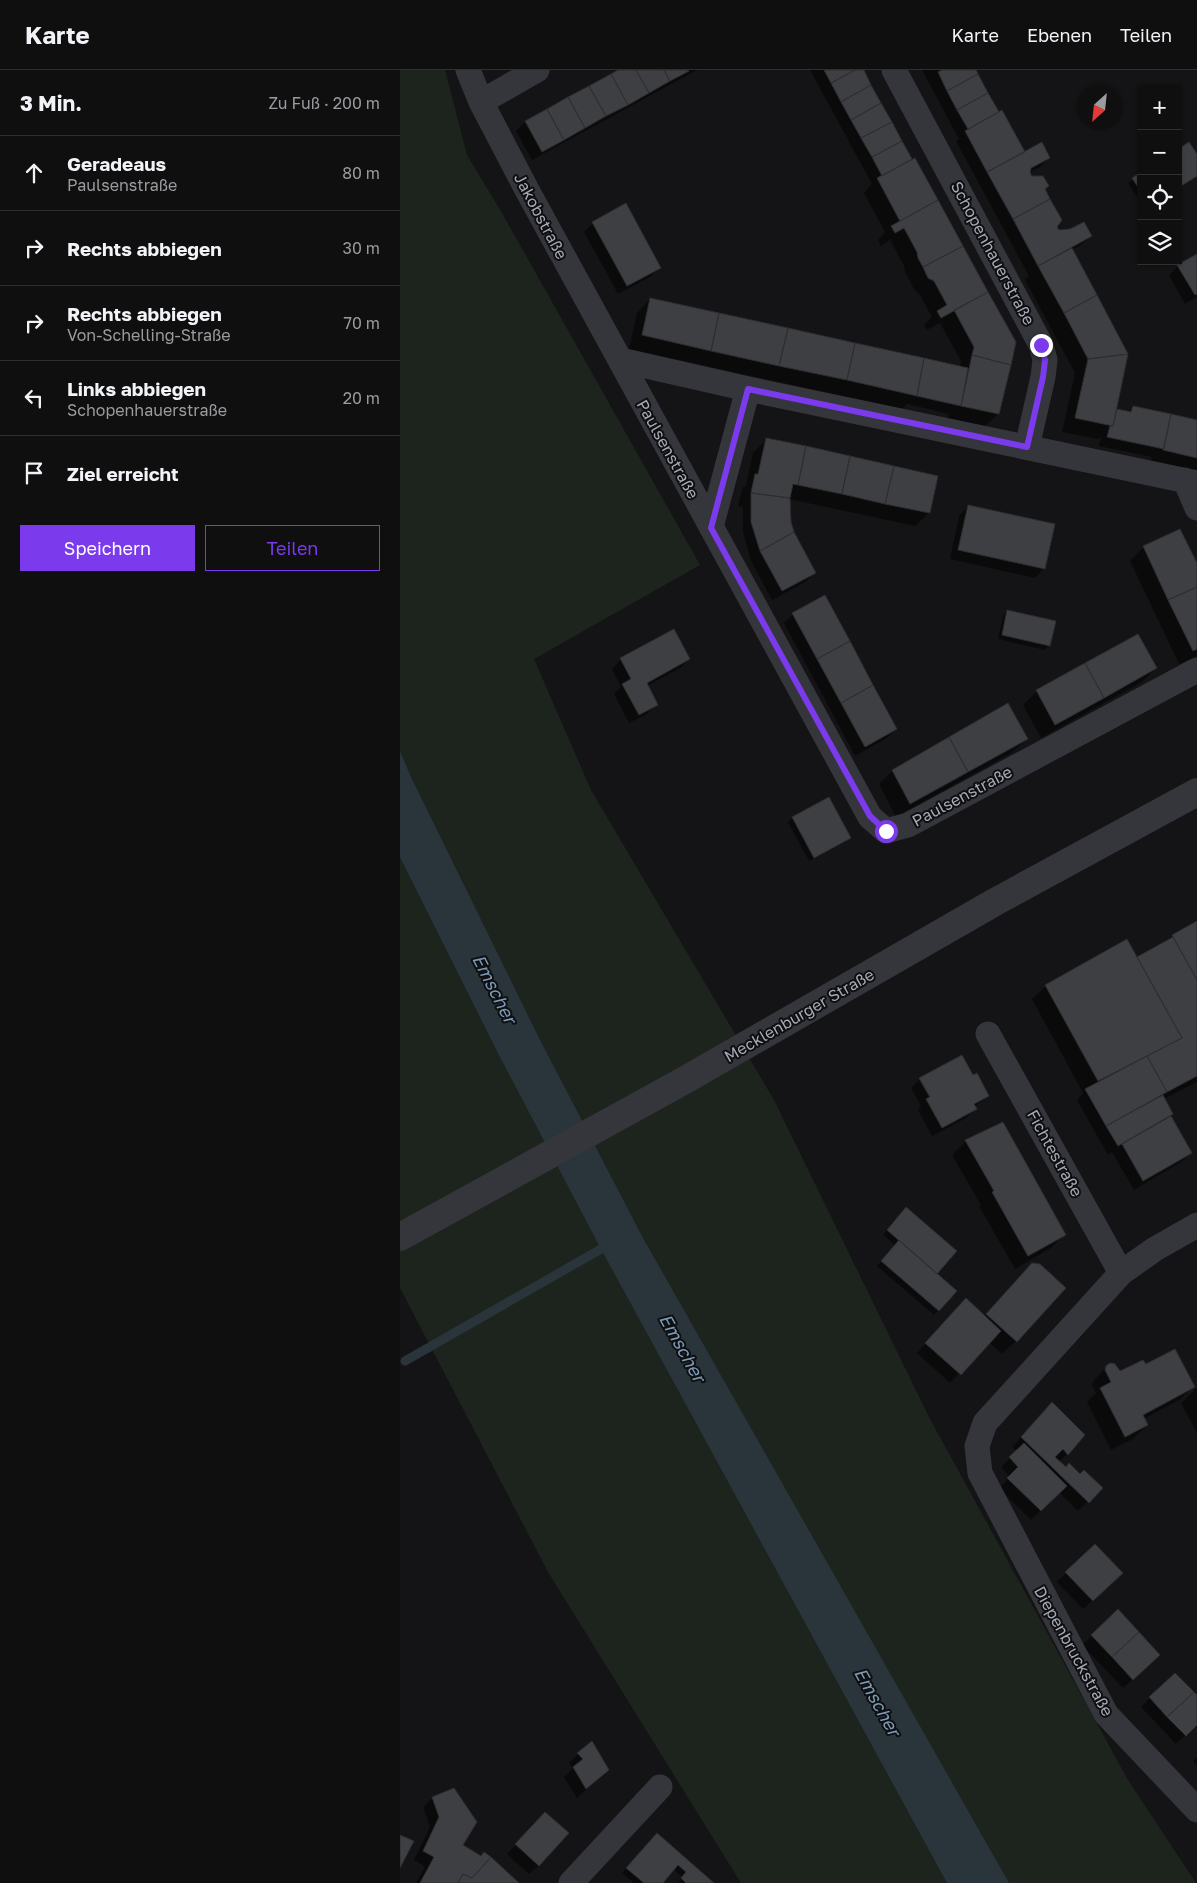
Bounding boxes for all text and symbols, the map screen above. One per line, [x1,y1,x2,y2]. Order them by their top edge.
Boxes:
text: Karte [25,20,90,49]
text: Karte [952,24,999,46]
text: Ebenen [1027,24,1092,46]
text: Teilen [1120,24,1172,46]
north arrow [1077,85,1122,130]
map controls [1137,85,1182,265]
button: + [1137,85,1182,130]
text: 3 Min. [20,90,82,116]
text: Zu Fuß · 200 m [268,93,380,113]
button: − [1137,130,1182,175]
text: Geradeaus [67,152,166,175]
icon: ahead [20,159,48,187]
text: 80 m [342,163,380,183]
street label: Jakobstraße [510,170,572,262]
text: Paulsenstraße [67,175,177,195]
button: locate [1137,175,1182,220]
street label: Schopenhauerstraße [947,178,1039,328]
button: layers [1137,220,1182,265]
icon: right [20,234,48,262]
text: Rechts abbiegen [67,237,222,260]
text: 30 m [343,238,380,258]
text: Rechts abbiegen [67,302,222,325]
icon: right [20,309,48,337]
text: 70 m [343,313,380,333]
text: Von-Schelling-Straße [67,325,231,345]
route end [1030,334,1053,357]
text: Links abbiegen [67,377,206,400]
icon: left [20,384,48,412]
text: 20 m [343,388,380,408]
street label: Paulsenstraße [633,396,703,502]
text: Schopenhauerstraße [67,400,227,420]
icon: arrive [20,459,48,487]
text: Ziel erreicht [67,462,179,485]
button: Speichern [20,525,195,571]
button: Teilen [205,525,380,571]
street label: Paulsenstraße [909,761,1015,831]
route start [875,820,898,843]
water label: Emscher [468,950,523,1030]
street label: Mecklenburger Straße [720,964,878,1066]
street label: Fichtestraße [1023,1106,1087,1200]
water label: Emscher [655,1309,712,1388]
street label: Diepenbruckstraße [1030,1582,1118,1720]
water label: Emscher [850,1663,907,1742]

